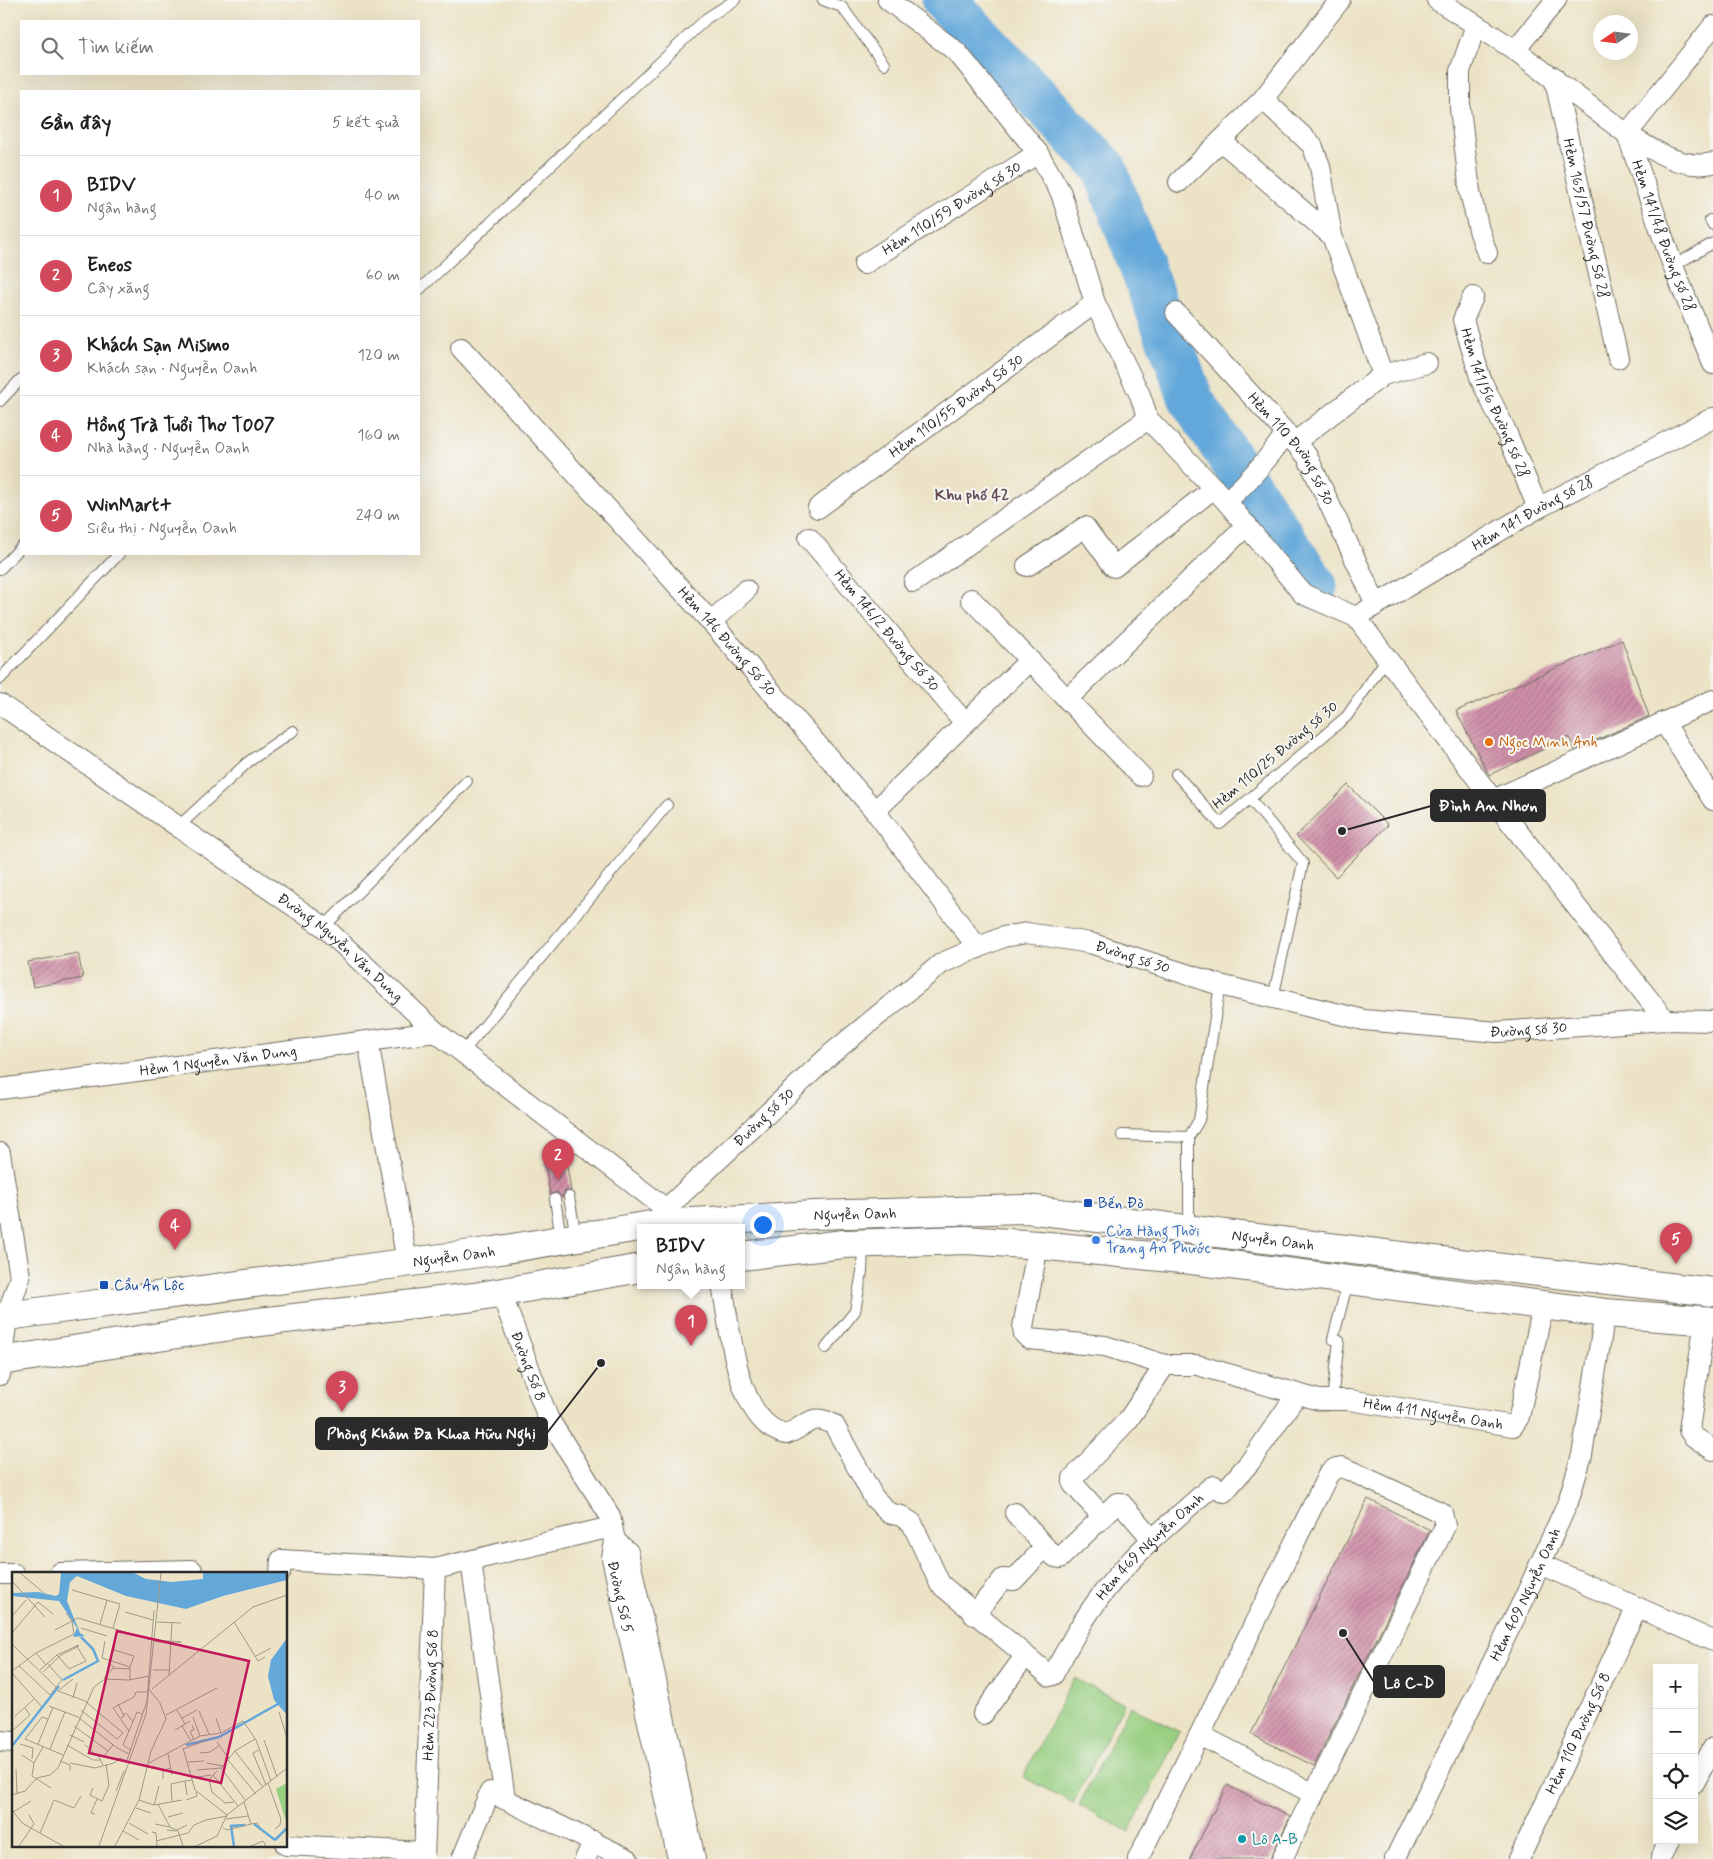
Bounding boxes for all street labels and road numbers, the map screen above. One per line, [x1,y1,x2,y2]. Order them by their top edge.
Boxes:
street label: Hẻm 165/57 Đường Số 28 [1557,136,1613,301]
street label: Hẻm 110/59 Đường số 30 [879,157,1026,261]
street label: Hẻm 141/48 Đường số 28 [1626,157,1700,315]
street label: Hẻm 141/56 Đường số 28 [1455,326,1533,481]
street label: Hẻm 110/55 Đường Số 30 [885,350,1028,463]
street label: Hẻm 110 Đường số 30 [1243,388,1338,509]
street label: Hẻm 141 Đường số 28 [1469,472,1597,556]
street label: Hẻm 146/2 Đường Số 30 [829,566,944,696]
street label: Hẻm 146 Đường Số 30 [673,583,780,701]
street label: Hẻm 110/25 Đường số 30 [1208,697,1343,815]
street label: Đường Nguyễn Văn Dung [273,889,407,1007]
street label: Đường số 30 [1093,936,1172,979]
street label: Đường số 30 [1489,1018,1568,1043]
street label: Hẻm 1 Nguyễn Văn Dung [138,1041,298,1082]
street label: Đường số 30 [730,1084,800,1152]
street label: Nguyễn Oanh [813,1204,897,1227]
street label: Nguyễn Oanh [1231,1226,1315,1256]
street label: Nguyễn Oanh [412,1242,497,1273]
street label: Đường Số 8 [505,1329,550,1404]
street label: Hẻm 411 Nguyễn Oanh [1362,1393,1505,1435]
street label: Hẻm 469 Nguyễn Oanh [1092,1489,1209,1605]
street label: Hẻm 409 Nguyễn Oanh [1486,1525,1566,1665]
street label: Đường Số 5 [602,1559,637,1635]
street label: Hẻm 223 Đường Số 8 [419,1629,444,1761]
street label: Hẻm 110 Đường Số 8 [1542,1669,1616,1798]

